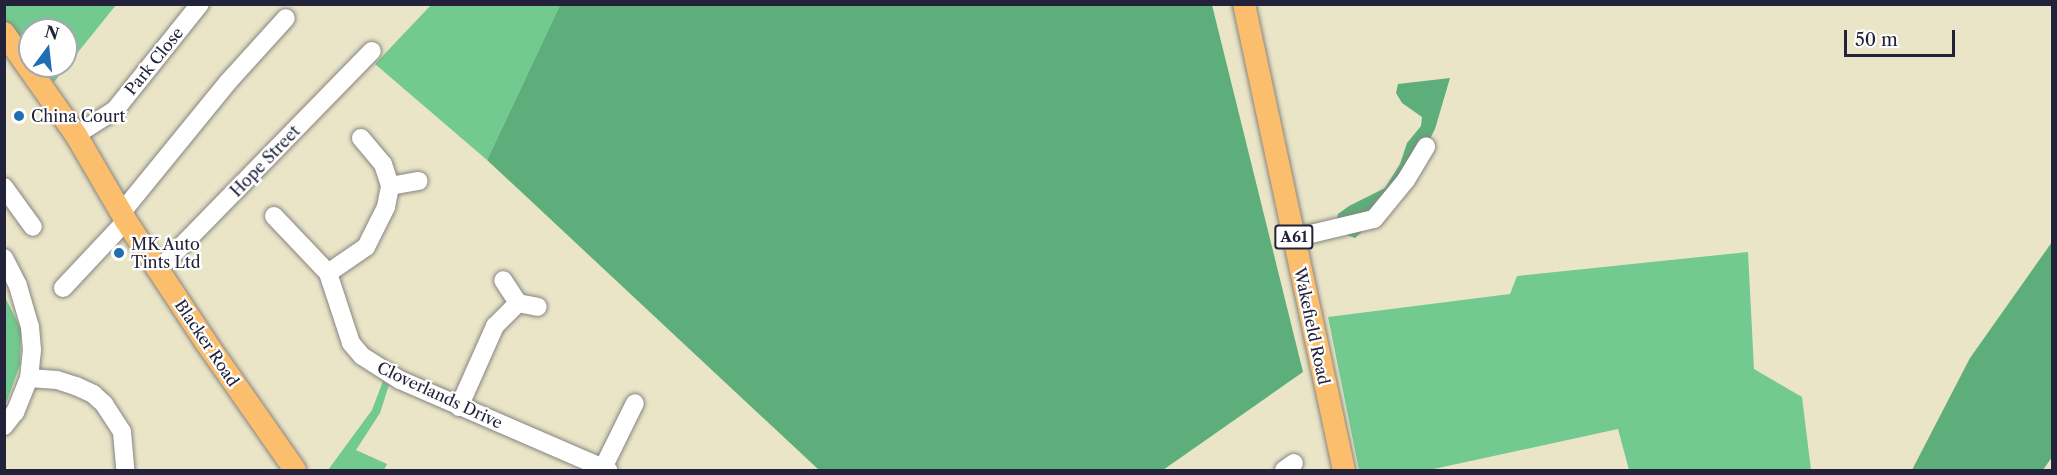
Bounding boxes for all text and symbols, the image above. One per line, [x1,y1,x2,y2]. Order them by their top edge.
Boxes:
north arrow [18,18,78,78]
scale bar [1847,18,1958,56]
text: N [43,21,61,44]
street label: Park Close [121,23,187,99]
text: 50 m [1855,29,1898,51]
place label: China Court [31,106,125,126]
marker: China Court [12,109,26,123]
street label: Hope Street [226,121,304,201]
road number: A61 [1273,225,1315,249]
place label: MK Auto Tints Ltd [131,234,201,272]
marker: MK Auto Tints Ltd [112,246,126,260]
street label: Wakefield Road [1290,266,1334,386]
street label: Blacker Road [171,296,243,390]
street label: Cloverlands Drive [374,358,506,432]

